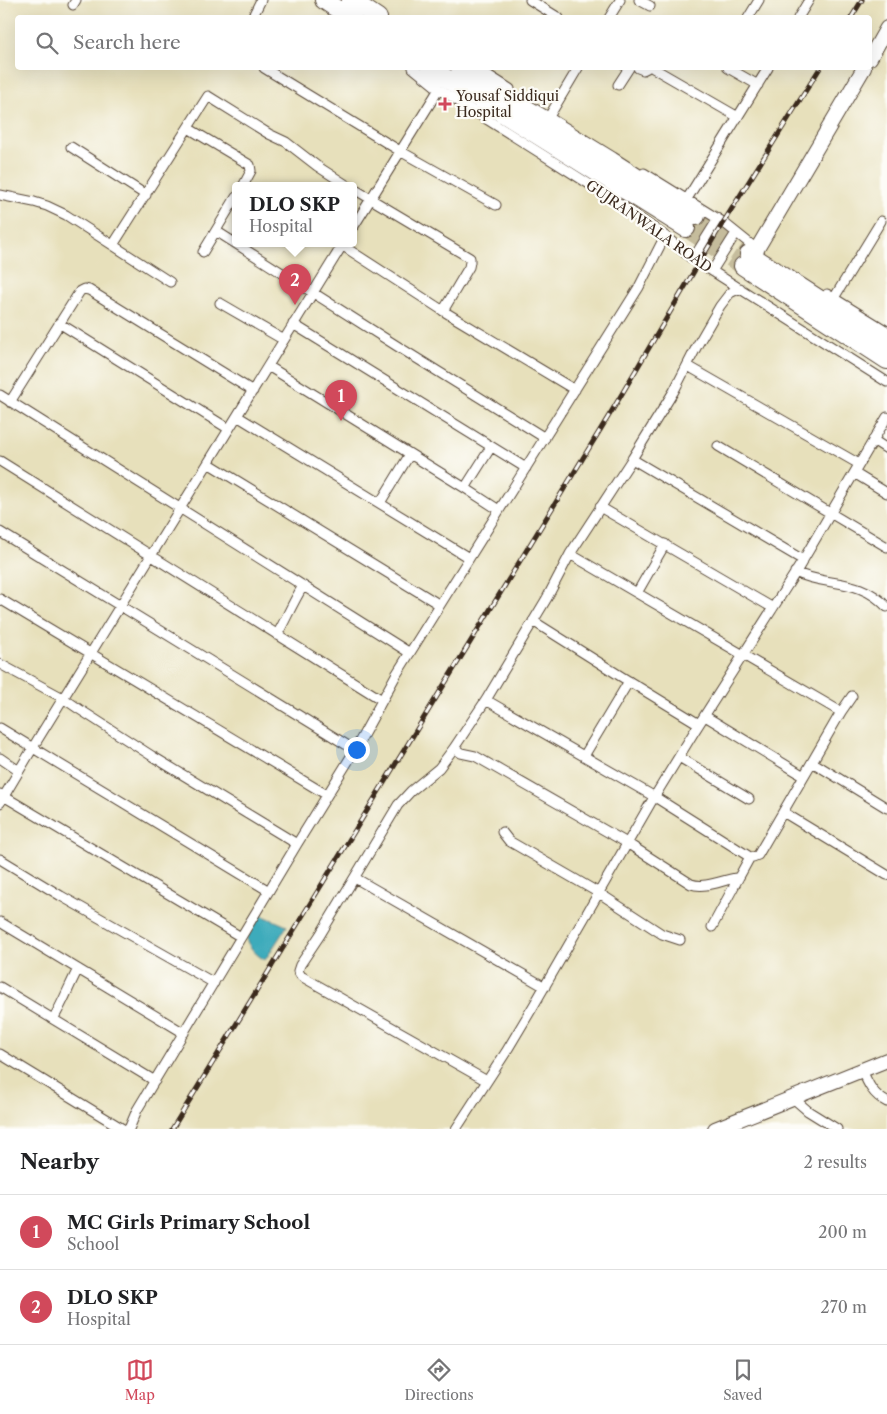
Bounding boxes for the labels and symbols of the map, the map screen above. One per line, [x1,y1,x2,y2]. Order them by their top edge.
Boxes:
place label: Yousaf Siddiqui Hospital [455,87,559,121]
marker: Yousaf Siddiqui Hospital [438,97,452,111]
street label: GUJRANWALA ROAD [583,176,715,276]
pin: 2 [279,264,311,305]
pin: 1 [325,380,357,421]
your location [344,737,370,763]

